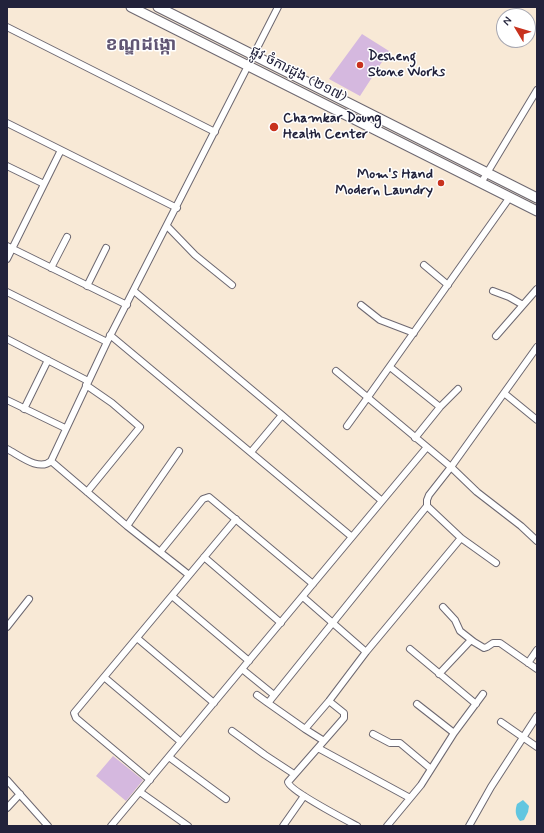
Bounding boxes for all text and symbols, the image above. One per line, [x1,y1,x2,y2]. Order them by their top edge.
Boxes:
north arrow [496,8,536,48]
text: N [500,14,515,28]
district label: ខណ្ឌដង្កោ [106,35,176,57]
street label: ផ្លូវ ចំការដូង (២១៧) [247,44,349,106]
place label: Desheng Stone Works [368,49,445,82]
marker: Desheng Stone Works [355,60,365,70]
place label: Chamkar Doung Health Center [283,111,382,144]
marker: Chamkar Doung Health Center [268,121,280,133]
place label: Mom's Hand Modern Laundry [335,167,433,200]
marker: Mom's Hand Modern Laundry [436,178,446,188]

